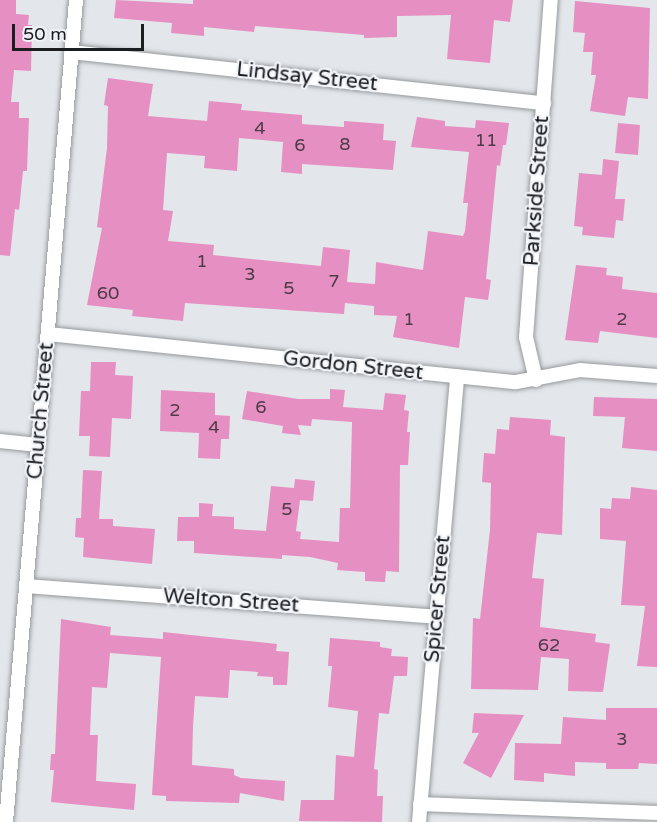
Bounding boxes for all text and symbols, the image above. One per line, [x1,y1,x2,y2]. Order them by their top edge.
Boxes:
scale bar [15,12,147,50]
text: 50 m [23,23,67,45]
street label: Lindsay Street [235,57,379,97]
street label: Parkside Street [519,115,555,267]
house number: 4 [254,117,266,139]
house number: 11 [475,129,497,151]
house number: 8 [339,133,351,155]
house number: 6 [294,134,306,156]
house number: 1 [196,250,208,272]
house number: 3 [244,263,256,285]
house number: 7 [328,270,340,292]
house number: 5 [283,277,295,299]
house number: 60 [97,282,119,304]
house number: 1 [403,308,415,330]
house number: 2 [616,308,628,330]
street label: Church Street [22,342,60,480]
street label: Gordon Street [282,346,424,386]
house number: 6 [255,396,267,418]
house number: 2 [169,399,181,421]
house number: 4 [208,416,220,438]
house number: 5 [281,498,293,520]
street label: Spicer Street [420,534,456,664]
street label: Welton Street [162,584,300,618]
house number: 62 [538,634,560,656]
house number: 3 [616,728,628,750]

